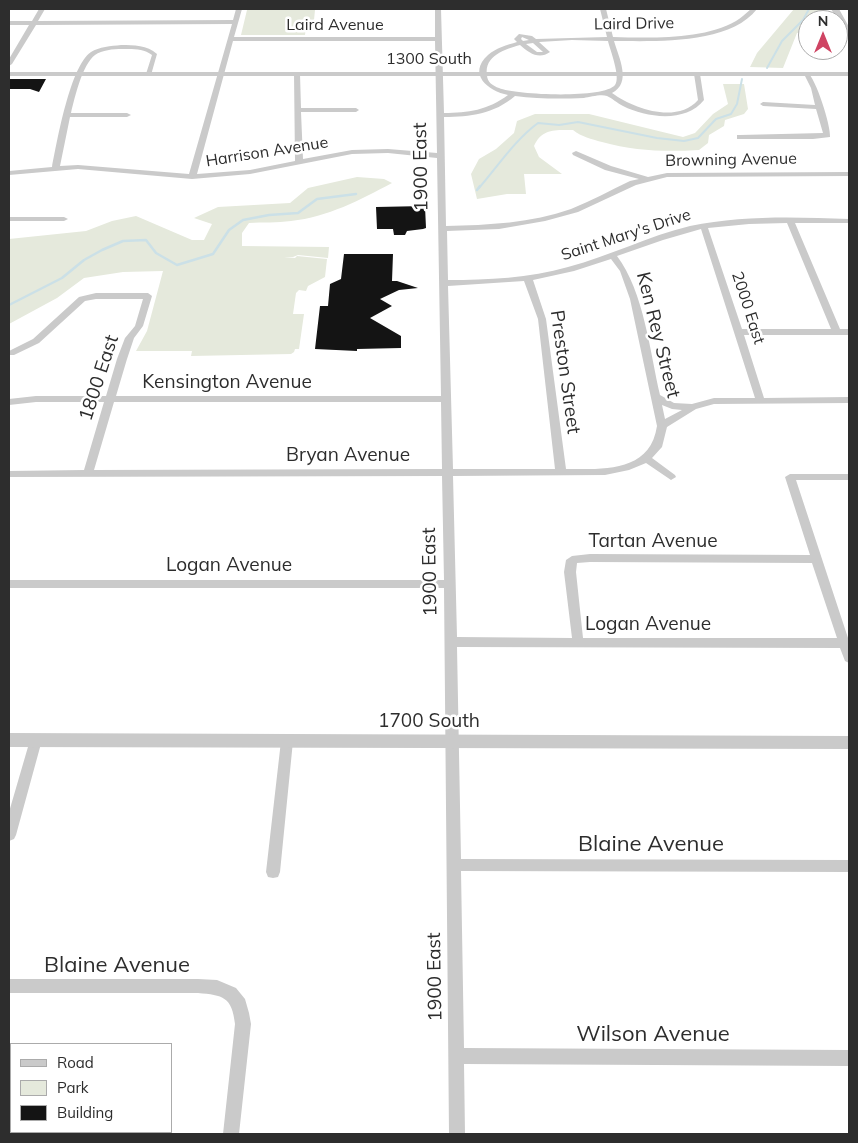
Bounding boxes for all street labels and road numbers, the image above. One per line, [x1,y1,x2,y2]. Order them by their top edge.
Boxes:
street label: Laird Drive [594,14,674,34]
street label: Laird Avenue [286,15,384,35]
street label: 1300 South [386,49,472,69]
street label: 1900 East [409,122,433,212]
street label: Harrison Avenue [204,133,330,171]
street label: Browning Avenue [665,149,797,171]
street label: Saint Mary's Drive [559,205,693,265]
street label: 2000 East [727,269,769,347]
street label: Ken Rey Street [631,270,685,400]
street label: Preston Street [545,309,585,435]
street label: 1800 East [74,332,124,424]
street label: Kensington Avenue [142,371,312,393]
street label: Bryan Avenue [286,444,410,466]
street label: 1900 East [418,527,442,617]
street label: Tartan Avenue [588,530,718,552]
street label: Logan Avenue [166,554,292,576]
street label: Logan Avenue [585,613,711,635]
street label: 1700 South [378,710,480,732]
street label: Blaine Avenue [578,831,724,857]
street label: 1900 East [423,932,447,1022]
street label: Blaine Avenue [44,952,190,978]
street label: Wilson Avenue [576,1021,730,1047]

